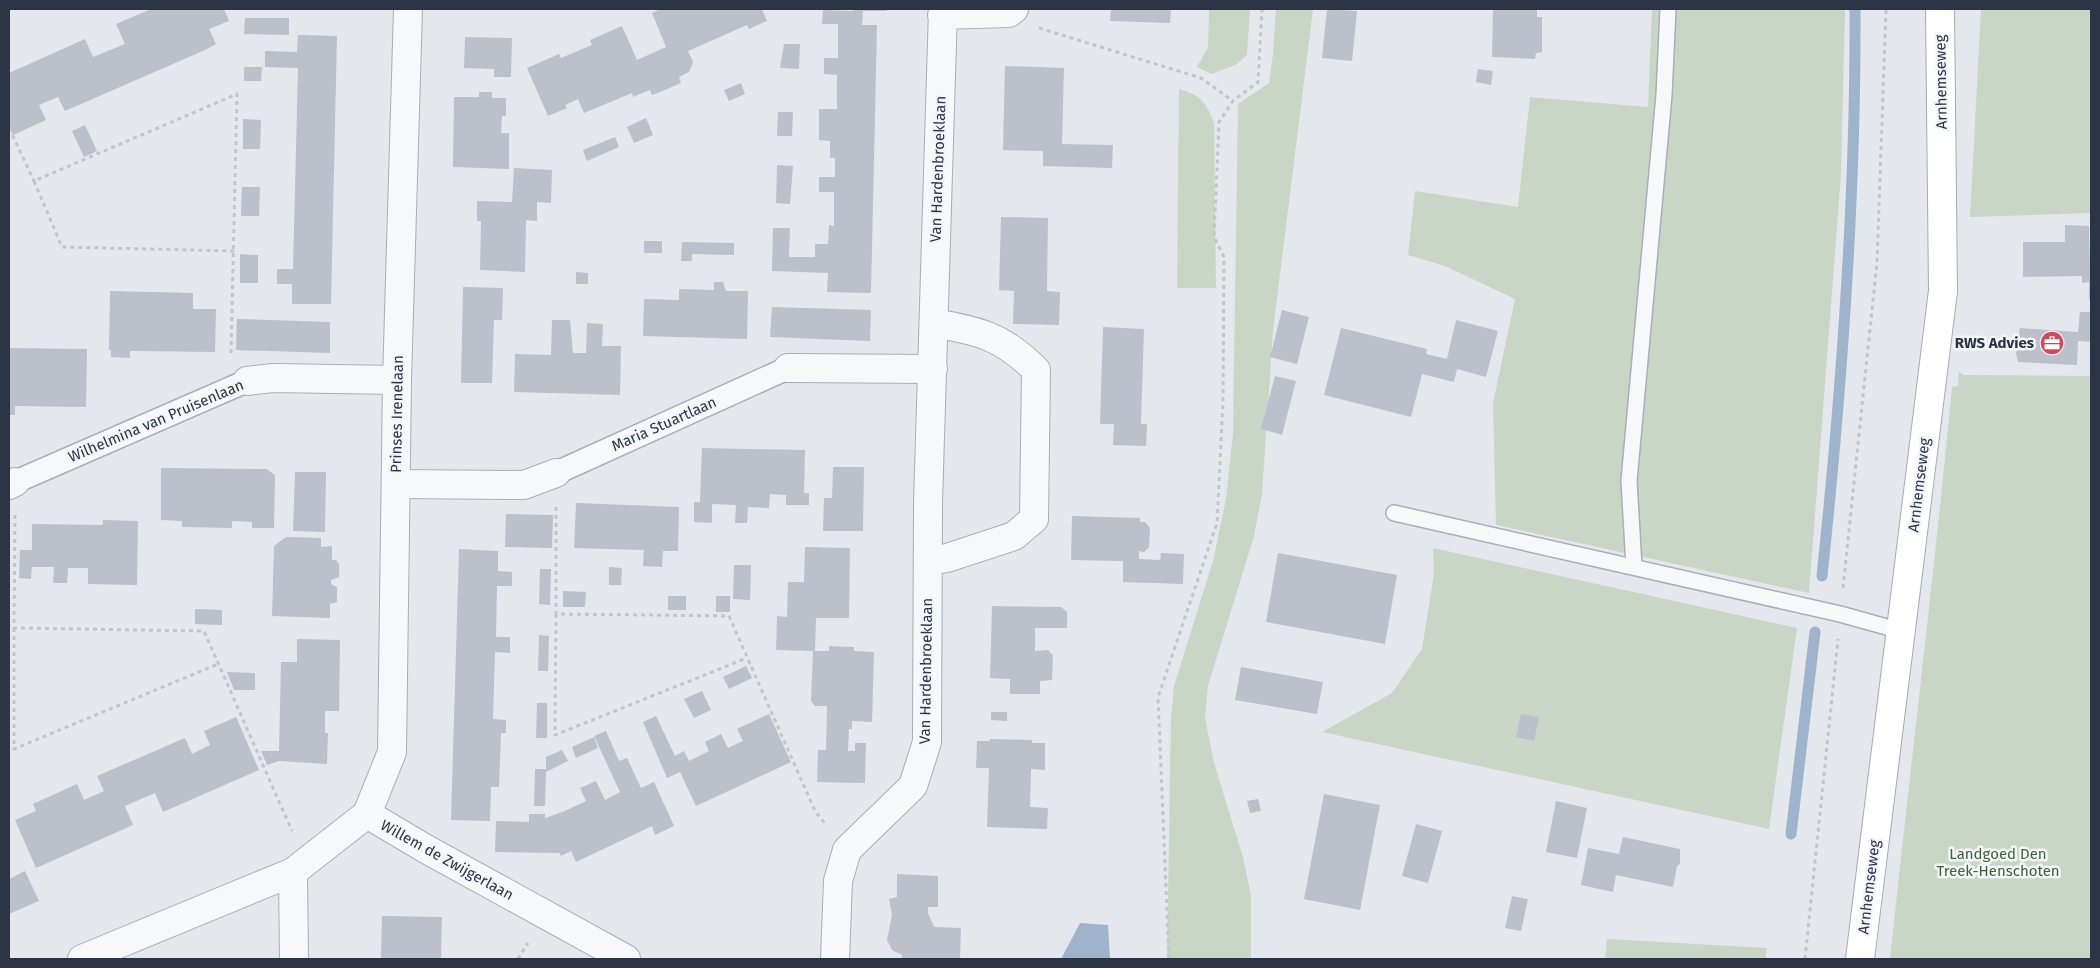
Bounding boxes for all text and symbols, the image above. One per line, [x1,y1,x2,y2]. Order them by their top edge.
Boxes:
street label: Arnhemseweg [1931,34,1951,130]
street label: Van Hardenbroeklaan [926,95,950,243]
office icon: RWS Advies [2039,330,2065,356]
place label: RWS Advies [1955,334,2034,352]
street label: Prinses Irenelaan [387,355,407,473]
street label: Wilhelmina van Pruisenlaan [66,376,246,466]
street label: Maria Stuartlaan [609,393,719,455]
street label: Arnhemseweg [1904,437,1934,533]
street label: Van Hardenbroeklaan [916,598,936,744]
street label: Willem de Zwijgerlaan [377,816,517,904]
street label: Arnhemseweg [1854,839,1884,935]
park label: Landgoed Den Treek-Henschoten [1936,845,2060,880]

